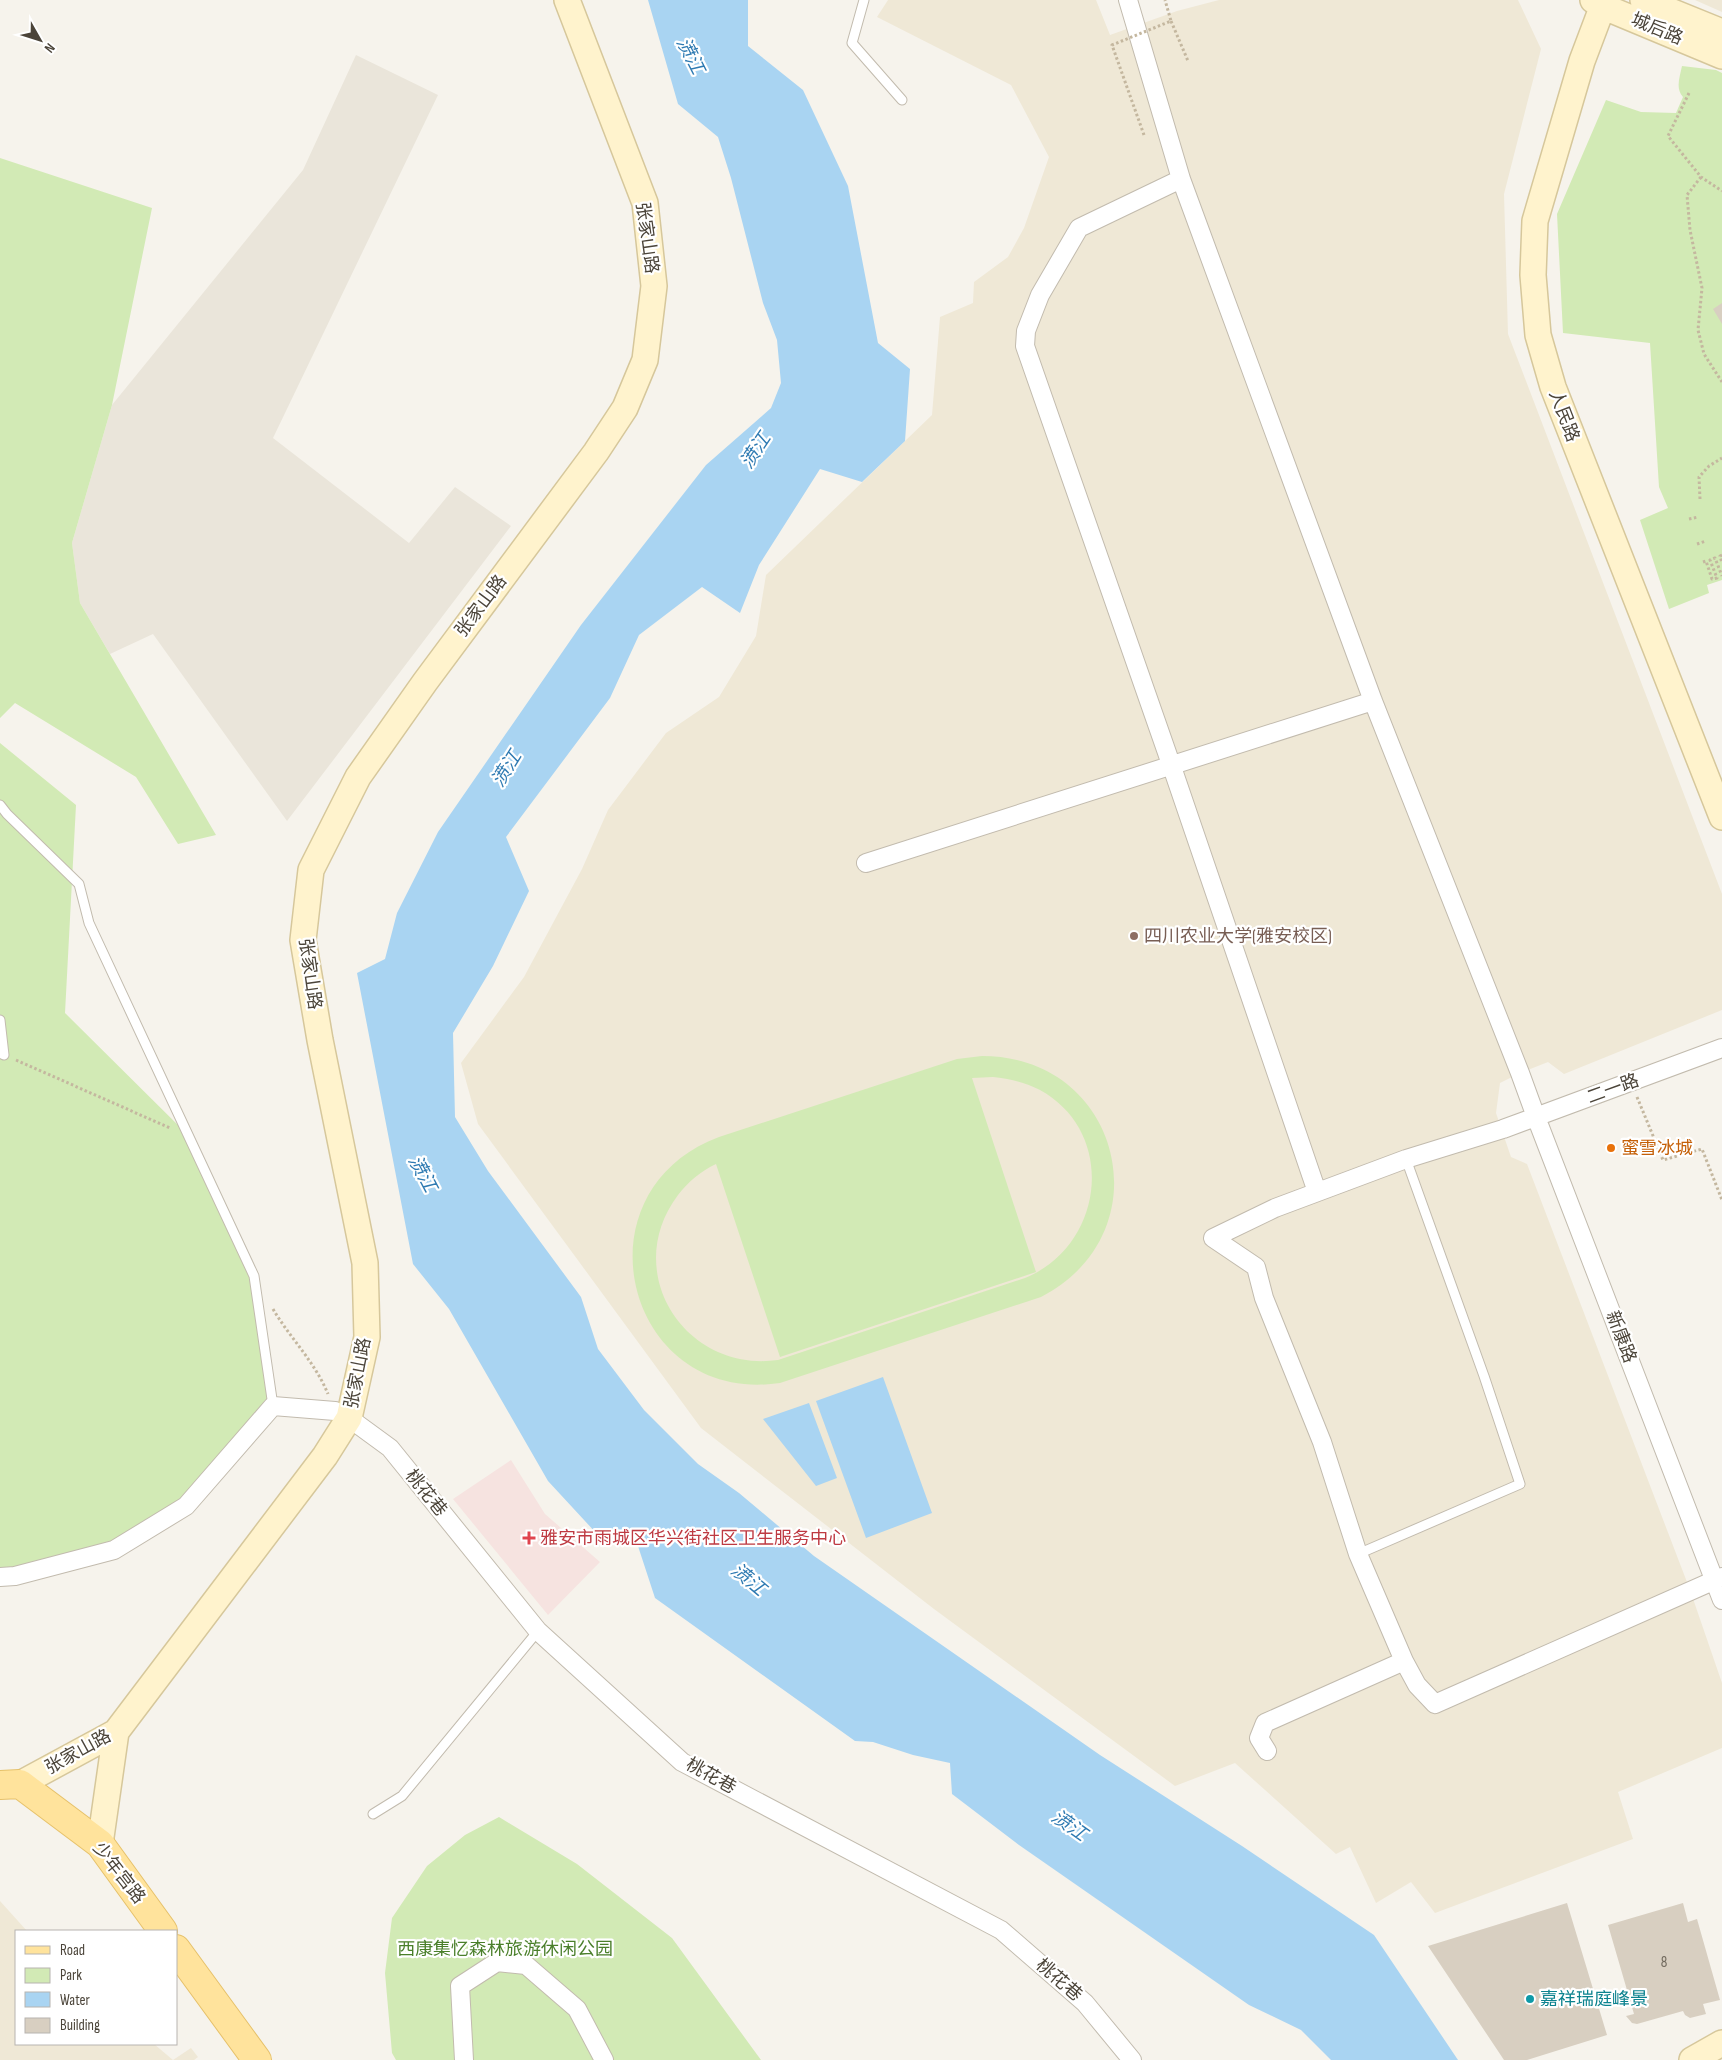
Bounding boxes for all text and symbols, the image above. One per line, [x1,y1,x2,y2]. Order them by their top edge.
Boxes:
street label: 城后路 [1628,9,1686,49]
north arrow [15,15,65,65]
water label: 𣸣江 [671,34,710,80]
text: N [41,40,59,56]
street label: 张家山路 [632,201,662,275]
street label: 人民路 [1545,387,1583,445]
water label: 𣸣江 [736,427,777,473]
street label: 张家山路 [451,571,511,641]
water label: 𣸣江 [487,745,528,791]
place label: 四川农业大学(雅安校区) [1144,926,1332,947]
marker: 四川农业大学(雅安校区) [1128,930,1140,942]
street label: 张家山路 [295,937,325,1011]
street label: 二一路 [1584,1070,1642,1108]
place label: 蜜雪冰城 [1621,1138,1693,1159]
marker: 蜜雪冰城 [1605,1142,1617,1154]
water label: 𣸣江 [403,1152,442,1198]
street label: 新康路 [1602,1308,1640,1366]
street label: 张家山路 [341,1336,375,1410]
street label: 桃花巷 [401,1465,451,1521]
place label: 雅安市雨城区华兴街社区卫生服务中心 [540,1528,846,1549]
marker: 雅安市雨城区华兴街社区卫生服务中心 [522,1531,536,1545]
water label: 𣸣江 [726,1559,771,1602]
street label: 张家山路 [41,1725,115,1779]
street label: 桃花巷 [682,1754,740,1798]
water label: 𣸣江 [1047,1806,1093,1847]
street label: 少年宫路 [89,1838,149,1908]
legend [15,1930,178,2045]
park label: 西康集忆森林旅游休闲公园 [397,1939,613,1960]
text: Road [60,1941,85,1960]
house number: 8 [1661,1953,1667,1972]
street label: 桃花巷 [1032,1954,1086,2006]
text: Park [60,1966,82,1985]
place label: 嘉祥瑞庭峰景 [1540,1989,1648,2010]
text: Water [60,1991,91,2010]
marker: 嘉祥瑞庭峰景 [1524,1993,1536,2005]
text: Building [60,2016,100,2035]

